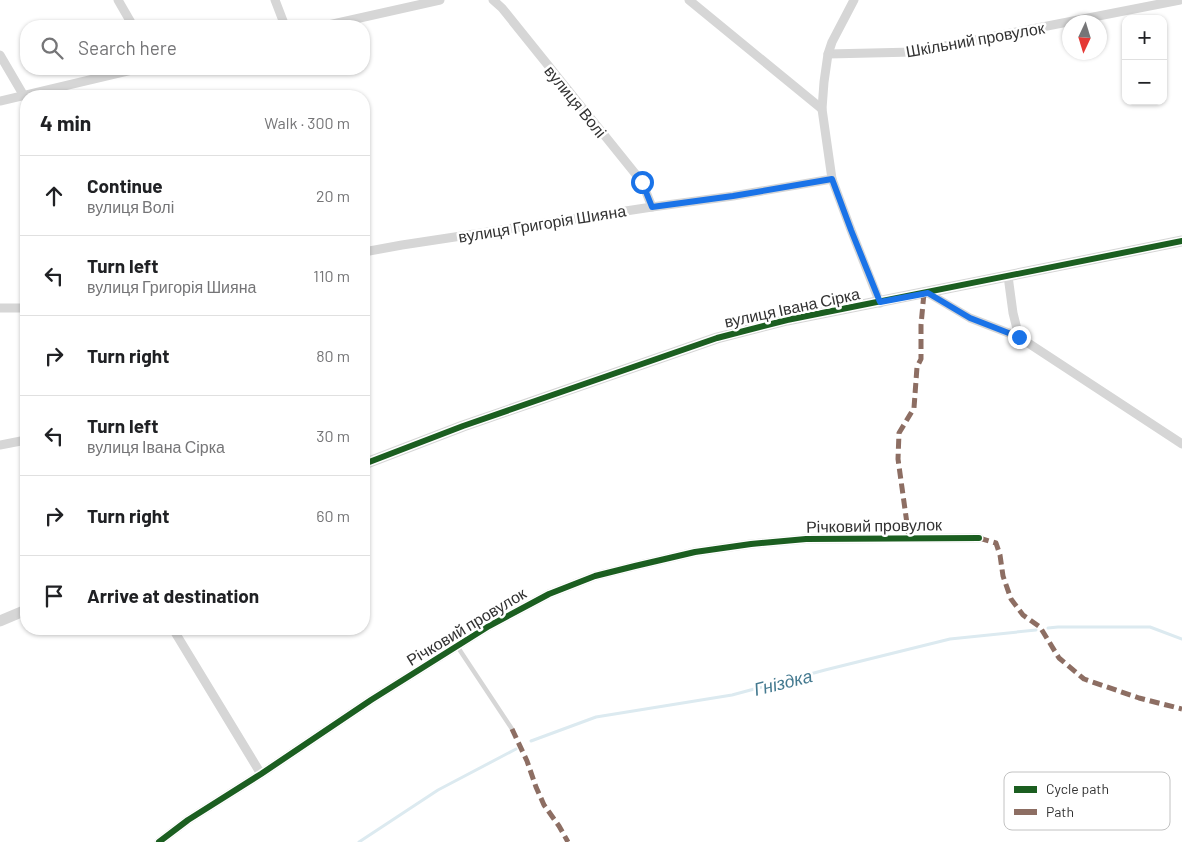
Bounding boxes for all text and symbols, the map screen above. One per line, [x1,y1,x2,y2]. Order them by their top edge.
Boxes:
north arrow [1062,15,1107,60]
map controls [1122,15,1167,105]
button: + [1122,15,1167,60]
street label: Шкільний провулок [904,17,1047,61]
search box [20,20,370,75]
icon: search [38,34,66,62]
text: Search here [78,36,177,59]
button: − [1122,60,1167,105]
street label: вулиця Волі [541,61,611,141]
text: 4 min [40,110,91,135]
text: Walk · 300 m [264,113,350,132]
route start [631,171,654,194]
text: Continue [87,174,163,197]
icon: ahead [40,182,68,210]
text: 20 m [316,186,350,205]
text: вулиця Волі [87,197,174,216]
street label: вулиця Григорія Шияна [457,200,627,246]
text: Turn left [87,254,158,277]
icon: left [40,262,68,290]
text: 110 m [313,266,350,285]
text: вулиця Григорія Шияна [87,277,256,296]
street label: вулиця Івана Сірка [723,283,862,331]
route end [1008,326,1031,349]
icon: right [40,342,68,370]
text: Turn right [87,344,169,367]
text: 80 m [316,346,350,365]
text: Turn left [87,414,158,437]
icon: left [40,422,68,450]
text: 30 m [316,426,350,445]
text: вулиця Івана Сірка [87,437,225,456]
icon: right [40,502,68,530]
text: Turn right [87,504,169,527]
text: 60 m [316,506,350,525]
street label: Річковий провулок [806,514,943,536]
icon: arrive [40,582,68,610]
street label: Річковий провулок [403,582,530,669]
text: Arrive at destination [87,584,259,607]
water label: Гніздка [751,664,815,700]
legend [1004,772,1170,830]
text: Cycle path [1046,780,1109,797]
text: Path [1046,803,1074,820]

